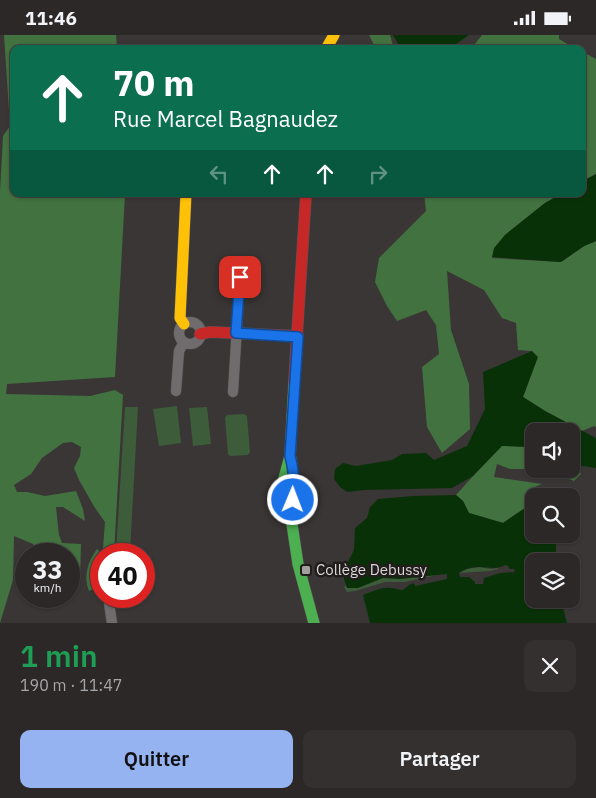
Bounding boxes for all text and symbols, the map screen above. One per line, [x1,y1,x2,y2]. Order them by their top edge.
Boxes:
text: 11:46 [25,6,77,30]
text: 70 m [113,60,195,106]
icon: ahead [30,65,95,130]
text: Rue Marcel Bagnaudez [113,104,338,133]
icon: left [205,160,233,188]
icon: ahead [258,160,286,188]
icon: ahead [311,160,339,188]
icon: right [364,160,392,188]
pin [219,256,261,298]
icon: arrive [226,263,254,291]
map controls [525,423,580,608]
button: sound [525,423,580,478]
position arrow [266,473,318,525]
button: search [525,488,580,543]
speed limit sign: 40 [90,543,155,608]
text: 33 [32,553,63,586]
button: layers [525,553,580,608]
place label: Collège Debussy [316,560,427,579]
marker: Collège Debussy [300,564,312,576]
text: km/h [33,580,62,595]
text: 1 min [20,636,98,675]
button: close [524,640,576,692]
text: 190 m · 11:47 [20,675,122,695]
button: Quitter [20,730,293,788]
button: Partager [303,730,576,788]

